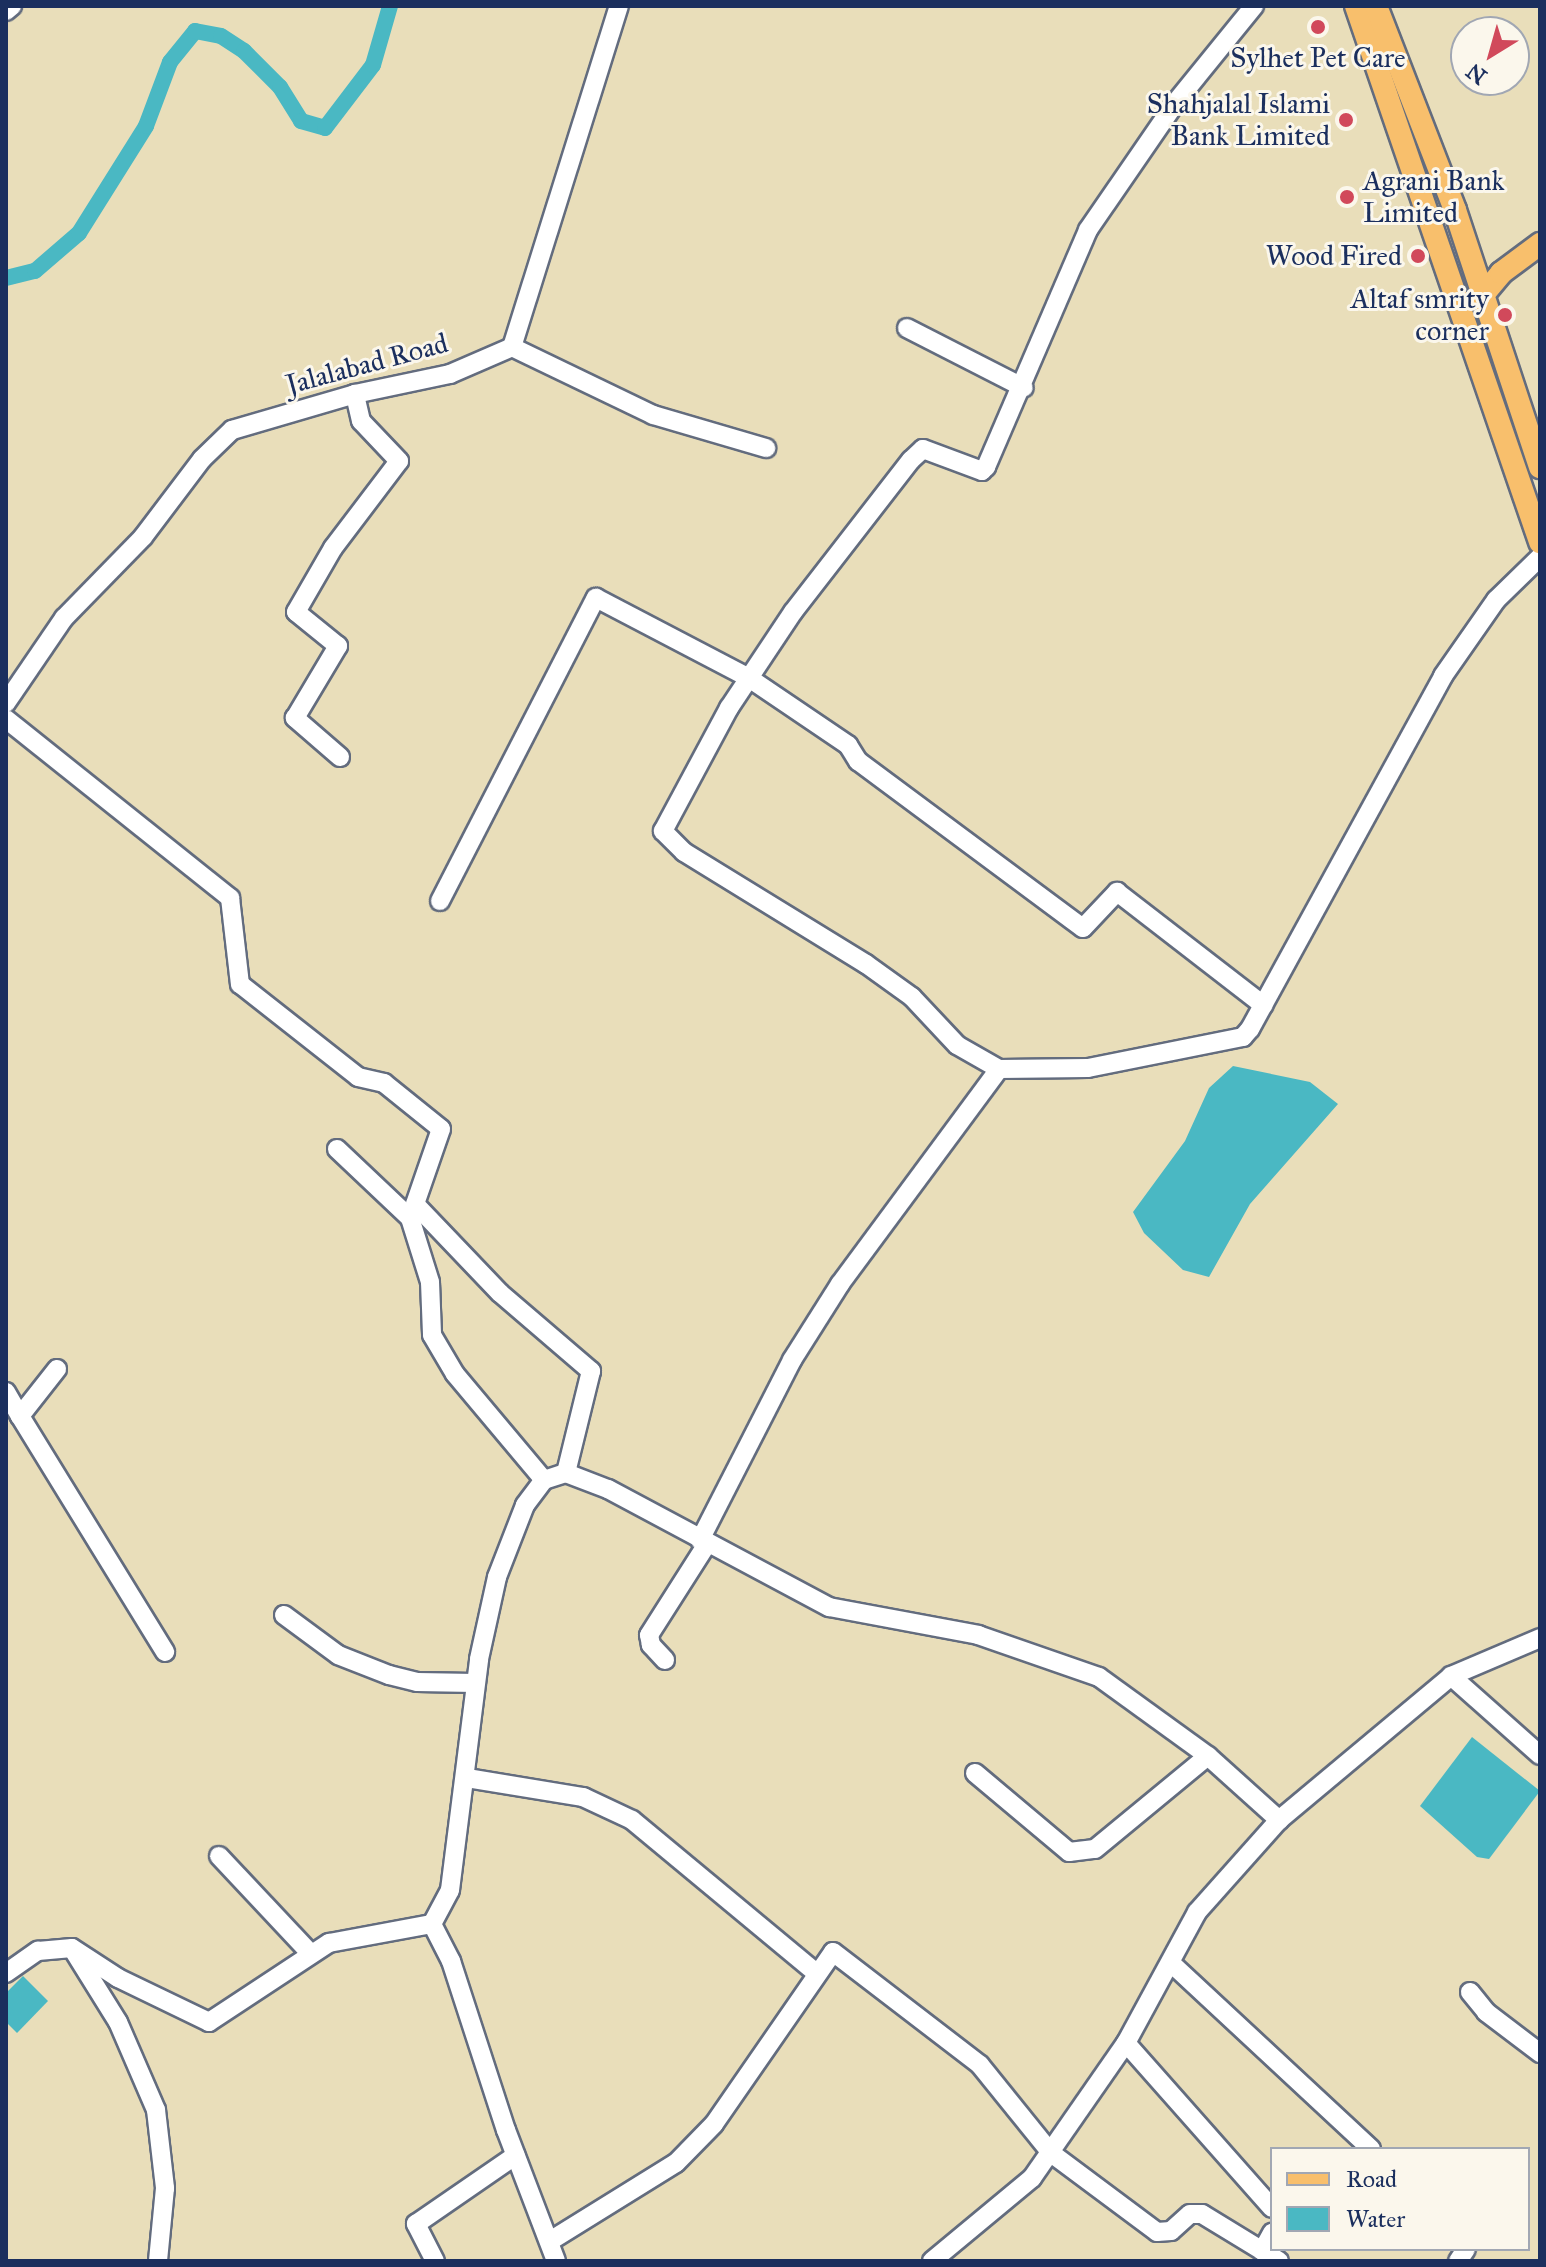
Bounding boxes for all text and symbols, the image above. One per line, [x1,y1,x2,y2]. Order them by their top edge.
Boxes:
marker: Sylhet Pet Care [1307,16,1329,38]
north arrow [1450,16,1530,96]
place label: Sylhet Pet Care [1230,41,1406,75]
text: N [1461,58,1492,90]
place label: Shahjalal Islami Bank Limited [1147,87,1330,153]
marker: Shahjalal Islami Bank Limited [1337,111,1355,129]
place label: Agrani Bank Limited [1363,164,1505,230]
marker: Agrani Bank Limited [1338,188,1356,206]
place label: Wood Fired [1266,239,1402,273]
marker: Wood Fired [1409,247,1427,265]
place label: Altaf smrity corner [1351,282,1489,348]
marker: Altaf smrity corner [1496,306,1514,324]
street label: Jalalabad Road [282,326,452,402]
legend [1270,2147,1530,2251]
text: Road [1346,2164,1397,2194]
text: Water [1346,2204,1405,2234]

